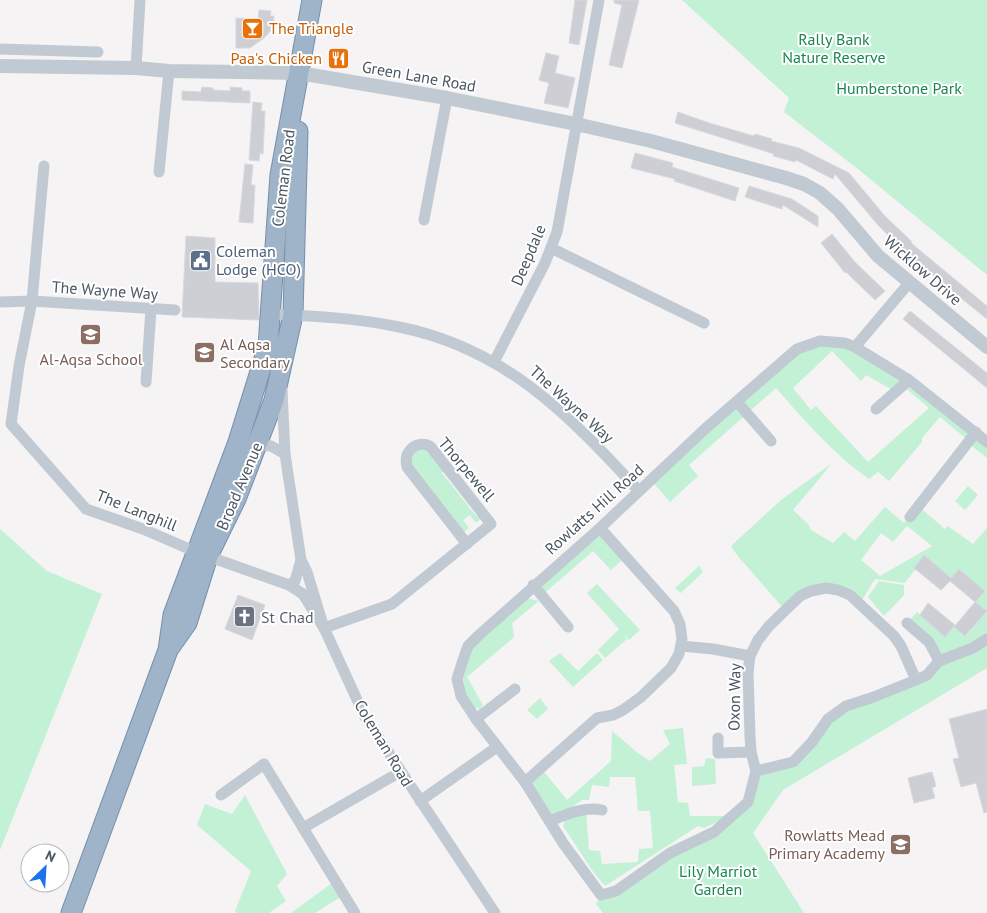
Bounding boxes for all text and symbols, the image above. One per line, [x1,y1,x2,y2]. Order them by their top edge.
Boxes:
bar icon: The Triangle [241,16,265,40]
place label: The Triangle [269,18,354,38]
park label: Rally Bank Nature Reserve [782,29,886,67]
restaurant icon: Paa's Chicken [326,46,350,70]
place label: Paa's Chicken [231,48,322,68]
street label: Green Lane Road [361,56,477,96]
park label: Humberstone Park [836,78,962,98]
street label: Coleman Road [267,128,299,228]
street label: Deepdale [506,221,550,289]
street label: Wicklow Drive [880,231,966,309]
place label: Coleman Lodge (HCO) [216,241,301,279]
public building icon: Coleman Lodge (HCO) [188,248,212,272]
street label: The Wayne Way [51,276,159,304]
school or university icon: Al-Aqsa School [79,323,103,347]
place label: Al Aqsa Secondary [220,334,291,372]
school or university icon: Al Aqsa Secondary [192,341,216,365]
place label: Al-Aqsa School [40,349,143,369]
street label: The Wayne Way [526,361,619,447]
street label: Thorpewell [434,433,500,505]
street label: Broad Avenue [212,439,266,533]
street label: Rowlatts Hill Road [541,459,647,559]
street label: The Langhill [94,485,181,535]
church icon: St Chad [233,605,257,629]
place label: St Chad [261,607,314,627]
street label: Oxon Way [723,662,745,731]
street label: Coleman Road [350,696,418,790]
place label: Rowlatts Mead Primary Academy [768,825,886,863]
school or university icon: Rowlatts Mead Primary Academy [889,832,913,856]
north arrow [20,843,70,893]
text: N [43,846,58,866]
park label: Lily Marriot Garden [679,861,758,899]

